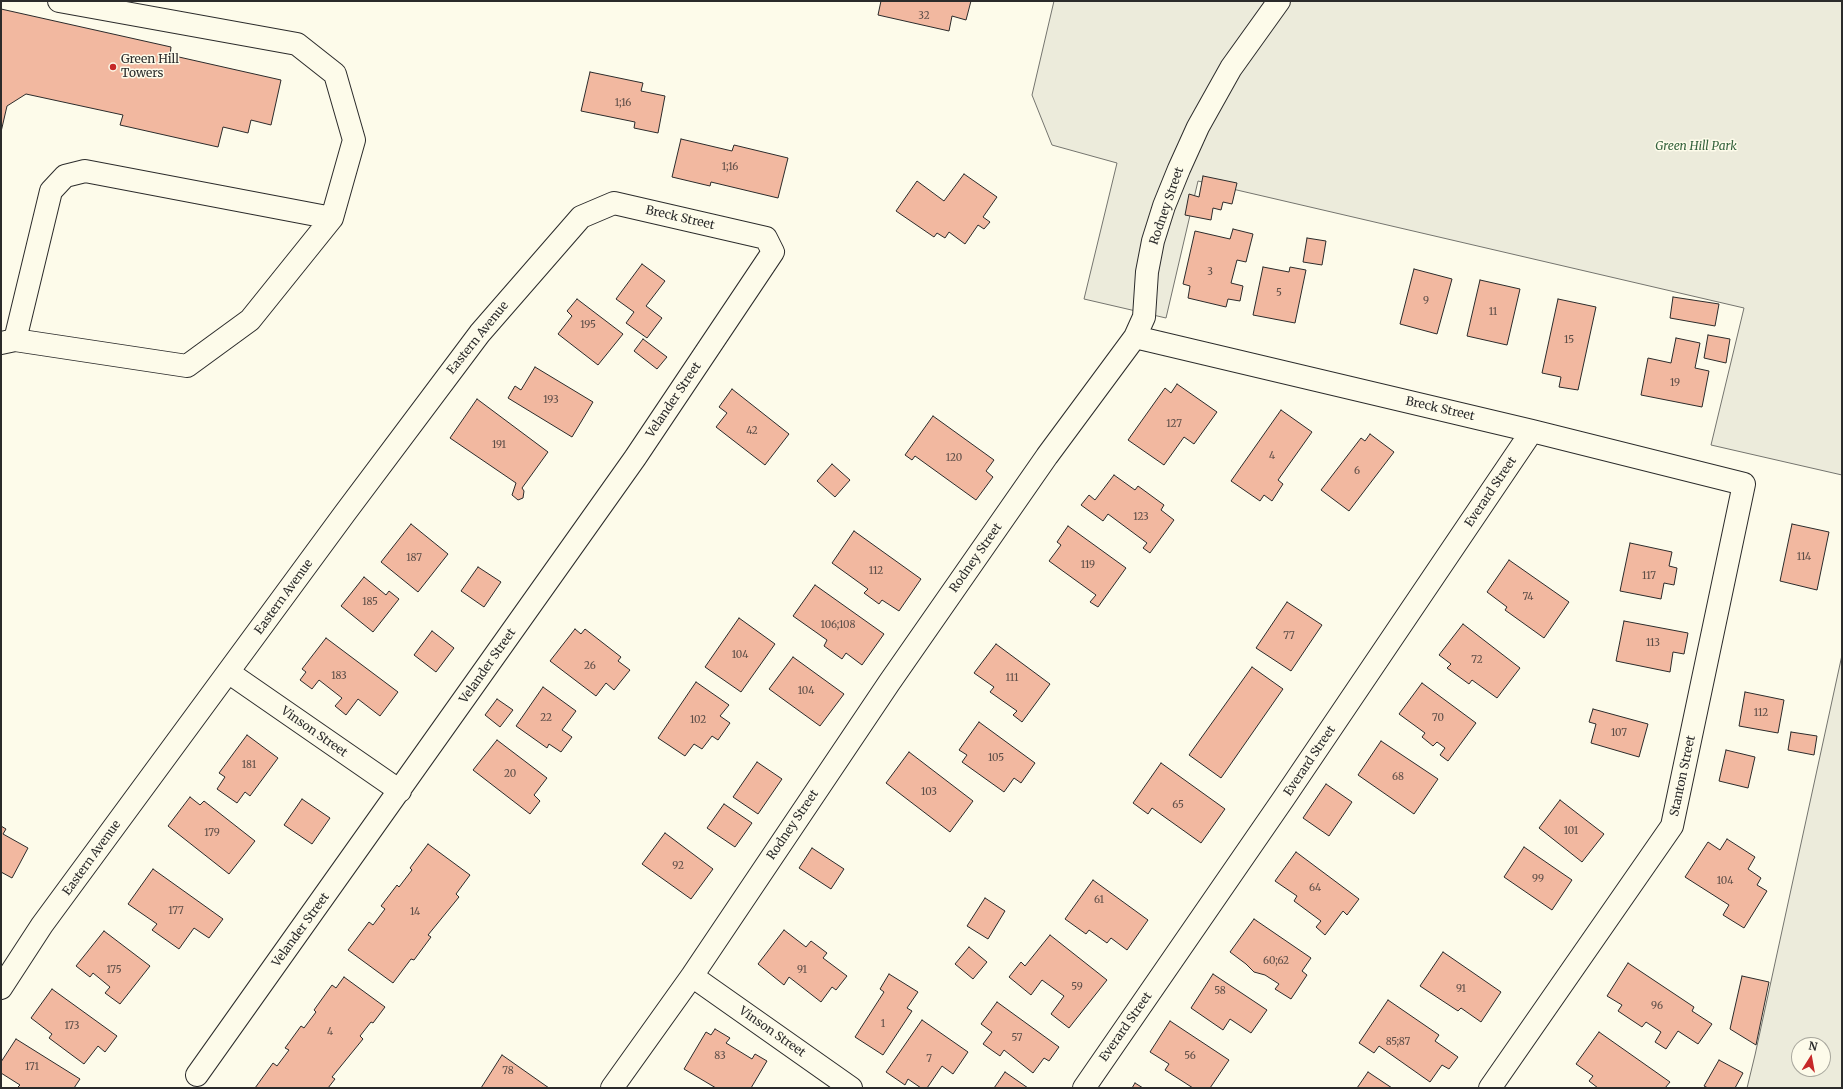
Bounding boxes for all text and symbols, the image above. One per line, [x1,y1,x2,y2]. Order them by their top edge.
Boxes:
house number: 32 [918,10,930,22]
place label: Green Hill Towers [121,53,179,81]
marker: Green Hill Towers [108,62,118,72]
house number: 1;16 [615,97,631,109]
park label: Green Hill Park [1655,140,1737,154]
house number: 1;16 [722,161,738,173]
street label: Rodney Street [1147,165,1187,247]
street label: Breck Street [644,203,716,233]
house number: 3 [1207,266,1213,278]
house number: 5 [1276,287,1282,299]
house number: 9 [1423,295,1429,307]
street label: Eastern Avenue [444,299,512,377]
house number: 11 [1489,306,1497,318]
house number: 195 [580,319,596,331]
house number: 15 [1564,334,1574,346]
street label: Velander Street [643,360,705,440]
house number: 19 [1670,377,1680,389]
house number: 193 [543,394,559,406]
street label: Breck Street [1404,394,1476,424]
house number: 127 [1166,418,1182,430]
house number: 42 [746,425,758,437]
house number: 191 [492,439,506,451]
house number: 4 [1269,450,1275,462]
house number: 120 [946,452,962,464]
street label: Everard Street [1462,454,1520,530]
house number: 6 [1354,465,1360,477]
house number: 123 [1133,511,1149,523]
street label: Rodney Street [947,521,1005,595]
house number: 114 [1797,551,1811,563]
house number: 187 [406,552,422,564]
street label: Eastern Avenue [252,557,316,637]
house number: 119 [1081,559,1095,571]
house number: 112 [869,565,883,577]
house number: 117 [1642,570,1656,582]
house number: 74 [1523,591,1533,603]
house number: 185 [362,596,378,608]
house number: 106;108 [821,619,855,631]
street label: Velander Street [457,626,519,706]
house number: 77 [1283,630,1295,642]
house number: 113 [1646,637,1660,649]
house number: 104 [732,649,748,661]
house number: 72 [1471,654,1483,666]
house number: 26 [584,660,596,672]
house number: 183 [331,670,347,682]
house number: 111 [1006,672,1018,684]
house number: 104 [798,685,814,697]
street label: Vinson Street [278,704,350,760]
house number: 112 [1754,707,1768,719]
house number: 22 [540,712,552,724]
house number: 70 [1432,712,1444,724]
house number: 102 [690,714,706,726]
street label: Everard Street [1281,723,1339,799]
house number: 107 [1611,727,1627,739]
street label: Stanton Street [1667,734,1699,818]
house number: 105 [988,752,1004,764]
house number: 181 [242,759,256,771]
house number: 20 [504,768,516,780]
house number: 68 [1392,771,1404,783]
house number: 103 [921,786,937,798]
street label: Rodney Street [764,787,822,863]
house number: 65 [1172,799,1184,811]
street label: Eastern Avenue [60,818,124,898]
house number: 101 [1564,825,1578,837]
house number: 179 [204,827,220,839]
house number: 92 [672,860,684,872]
house number: 99 [1532,873,1544,885]
house number: 104 [1717,875,1733,887]
house number: 64 [1309,882,1321,894]
street label: Velander Street [269,890,333,970]
house number: 61 [1094,894,1104,906]
house number: 177 [168,905,184,917]
house number: 14 [410,906,420,918]
house number: 60;62 [1263,955,1289,967]
house number: 175 [106,964,122,976]
house number: 91 [797,964,807,976]
house number: 59 [1071,981,1083,993]
house number: 91 [1456,983,1466,995]
house number: 58 [1214,985,1226,997]
street label: Everard Street [1097,990,1155,1064]
house number: 96 [1651,1000,1663,1012]
street label: Vinson Street [736,1004,808,1060]
house number: 1 [881,1018,885,1030]
house number: 173 [64,1020,80,1032]
house number: 4 [327,1026,333,1038]
house number: 57 [1011,1032,1023,1044]
house number: 85;87 [1386,1036,1410,1048]
north arrow [1791,1037,1831,1077]
text: N [1807,1038,1819,1054]
house number: 83 [714,1050,726,1062]
house number: 56 [1184,1050,1196,1062]
house number: 7 [926,1053,932,1065]
house number: 171 [25,1061,39,1073]
house number: 78 [502,1065,514,1077]

